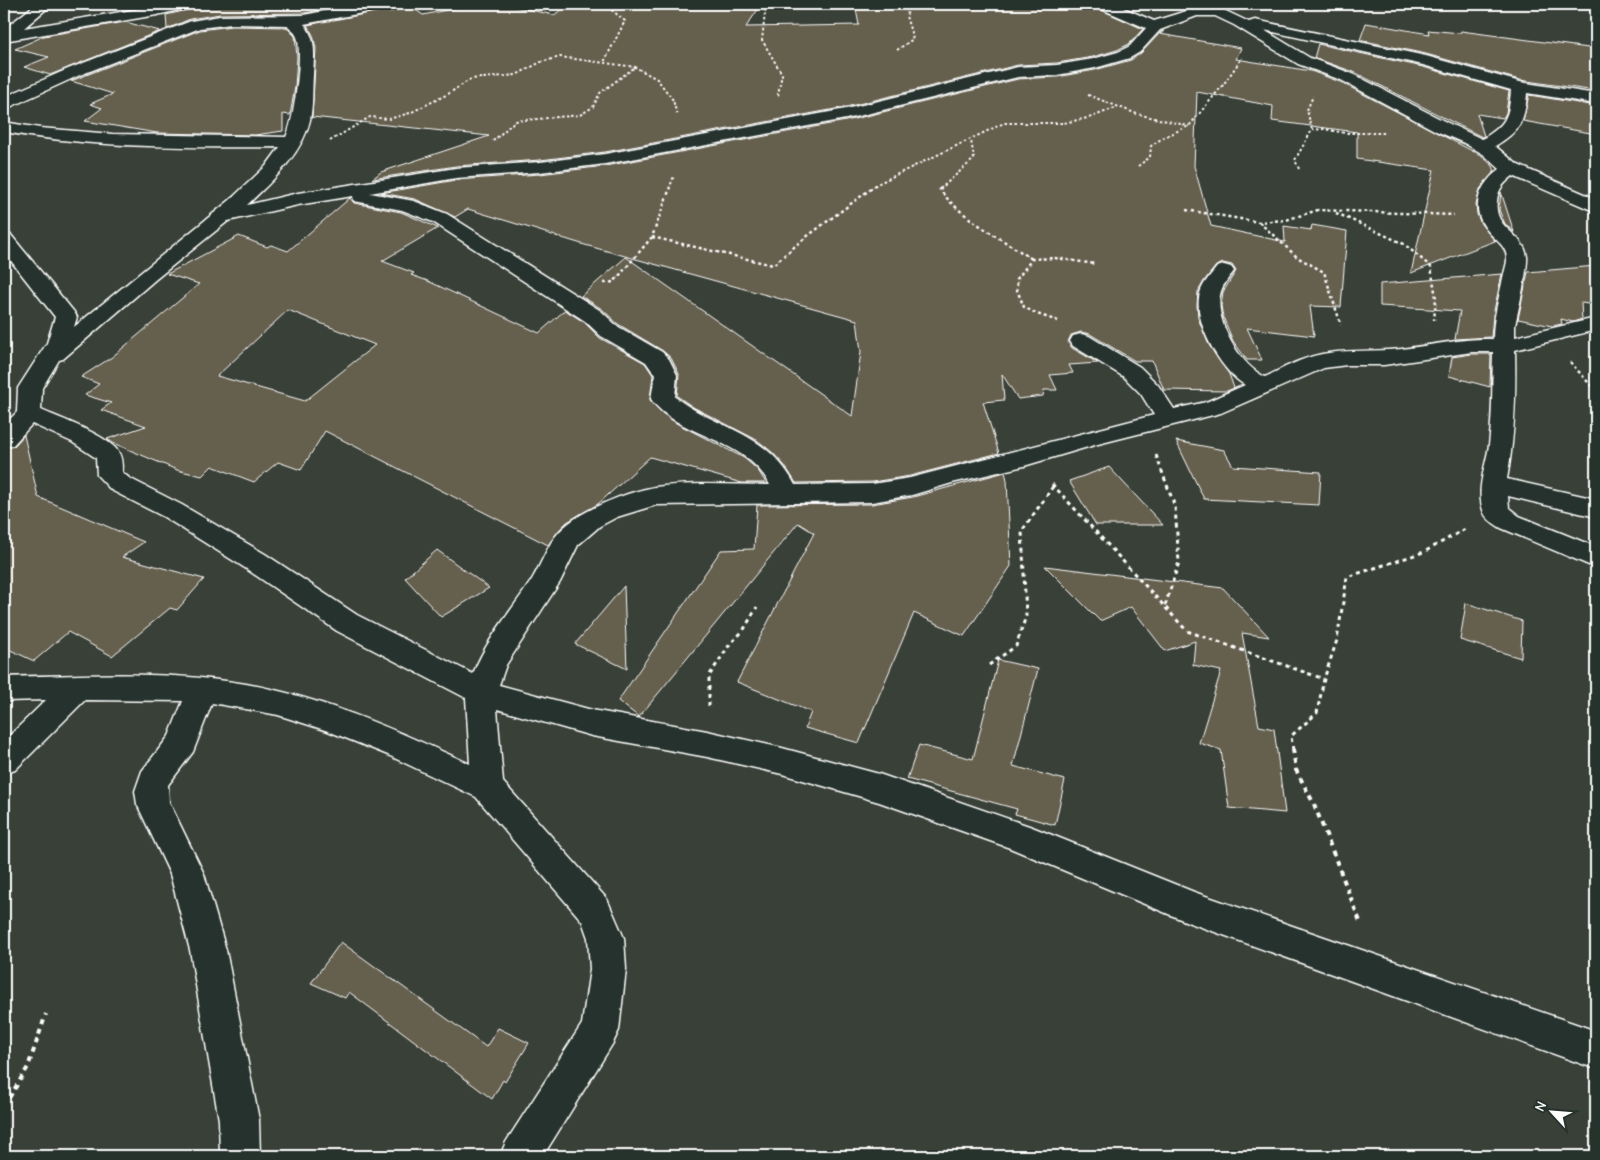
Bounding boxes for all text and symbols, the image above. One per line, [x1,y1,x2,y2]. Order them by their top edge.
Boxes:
north arrow [1528,1088,1578,1138]
text: N [1531,1099,1550,1114]

